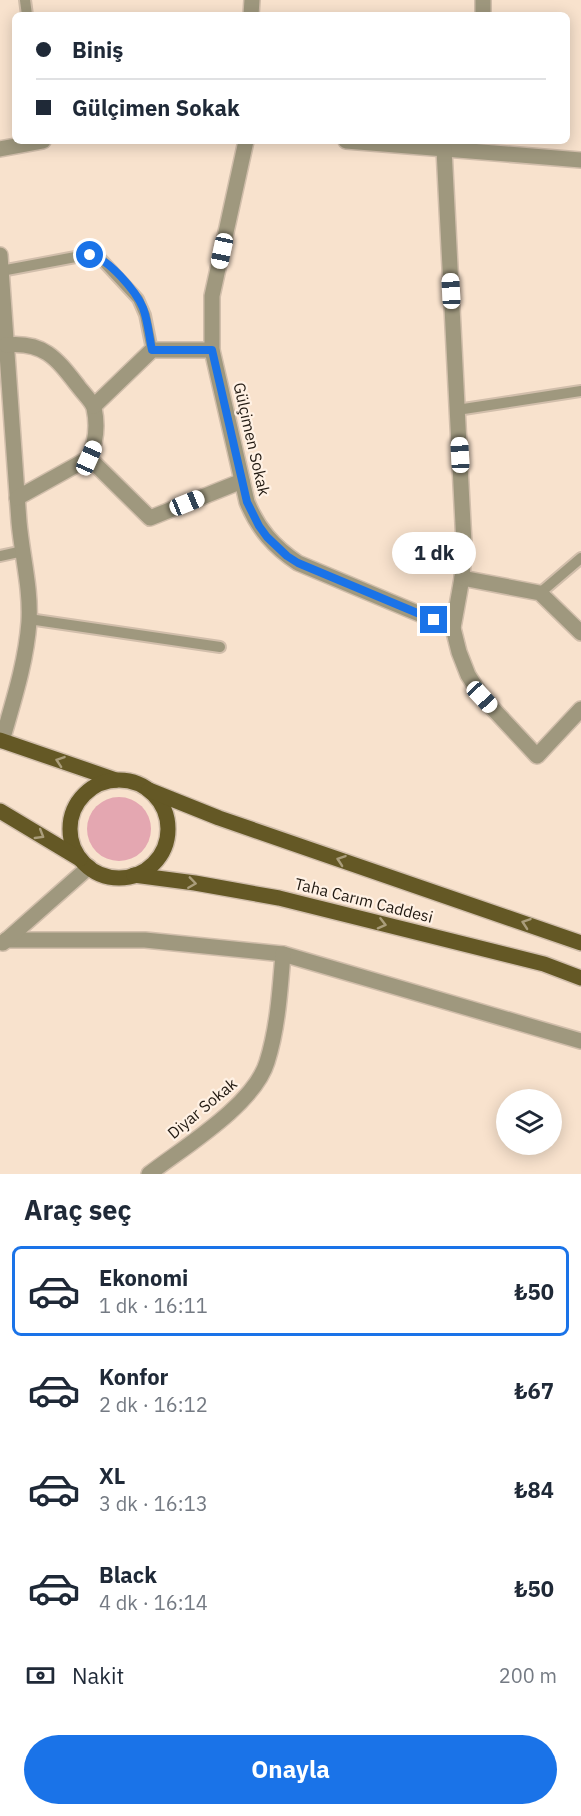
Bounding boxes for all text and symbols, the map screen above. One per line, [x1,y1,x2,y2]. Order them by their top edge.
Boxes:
text: Biniş [72,35,123,64]
text: Gülçimen Sokak [72,93,240,122]
car [209,232,235,270]
route start [76,241,103,268]
car [441,273,461,309]
street label: Gülçimen Sokak [229,380,275,498]
car [450,437,470,473]
car [73,438,105,478]
car [167,488,207,518]
callout: 1 dk [392,533,476,575]
text: 1 dk [414,539,454,566]
route end [420,606,447,633]
car [463,678,501,716]
one-way arrow [55,756,66,768]
one-way arrow [34,828,44,839]
one-way arrow [337,854,347,867]
street label: Taha Carım Caddesi [293,873,435,927]
one-way arrow [187,877,197,889]
one-way arrow [377,916,387,929]
one-way arrow [521,917,532,930]
street label: Diyar Sokak [163,1073,241,1143]
map controls [496,1089,562,1155]
button: layers [496,1089,562,1155]
text: Araç seç [24,1192,131,1227]
text: Ekonomi [99,1263,188,1292]
icon: car [27,1264,81,1318]
text: ₺50 [514,1277,554,1306]
text: 1 dk · 16:11 [99,1292,208,1319]
text: Konfor [99,1362,168,1391]
icon: car [27,1363,81,1417]
text: ₺67 [514,1376,554,1405]
text: 2 dk · 16:12 [99,1391,208,1418]
text: XL [99,1461,125,1490]
icon: car [27,1462,81,1516]
text: ₺84 [514,1475,554,1504]
text: 3 dk · 16:13 [99,1490,208,1517]
text: Black [99,1560,157,1589]
icon: car [27,1561,81,1615]
text: ₺50 [514,1574,554,1603]
text: 4 dk · 16:14 [99,1589,208,1616]
icon: cash [24,1659,57,1692]
text: Nakit [72,1661,124,1690]
text: 200 m [499,1662,557,1689]
button: Onayla [24,1735,557,1804]

